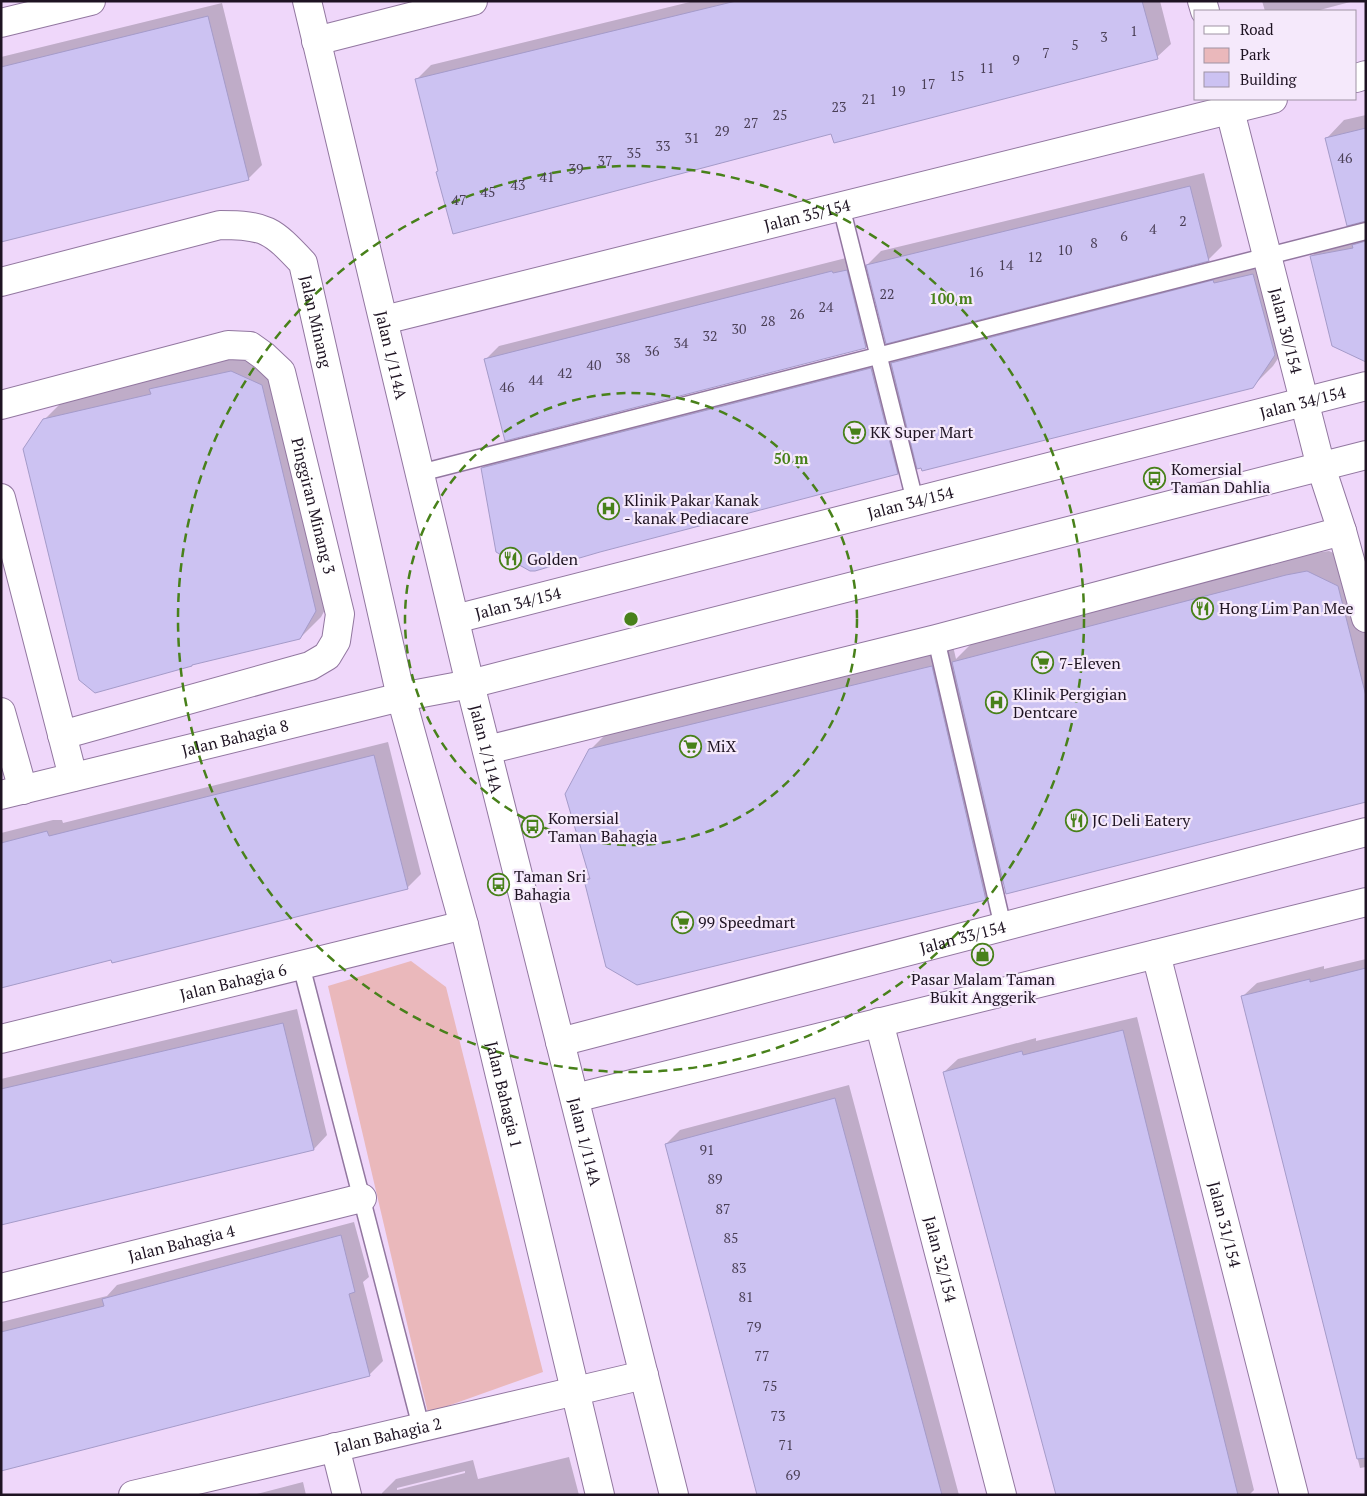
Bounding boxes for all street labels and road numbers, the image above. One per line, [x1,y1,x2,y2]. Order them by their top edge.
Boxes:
street label: Jalan 35/154 [762,193,853,236]
street label: Jalan Minang [295,273,337,370]
street label: Jalan 30/154 [1265,285,1308,376]
street label: Jalan 1/114A [370,309,413,402]
street label: Jalan 34/154 [1257,381,1349,424]
street label: Pinggiran Minang 3 [286,435,341,576]
street label: Jalan 34/154 [865,481,956,524]
street label: Jalan 34/154 [473,581,564,624]
street label: Jalan 1/114A [465,702,508,795]
street label: Jalan Bahagia 8 [179,714,291,761]
street label: Jalan 33/154 [917,915,1008,959]
street label: Jalan Bahagia 6 [177,958,289,1006]
street label: Jalan Bahagia 1 [481,1039,528,1150]
street label: Jalan 1/114A [563,1095,607,1188]
street label: Jalan 31/154 [1203,1179,1247,1270]
street label: Jalan 32/154 [919,1214,963,1305]
street label: Jalan Bahagia 4 [126,1219,238,1267]
street label: Jalan Bahagia 2 [332,1412,444,1458]

